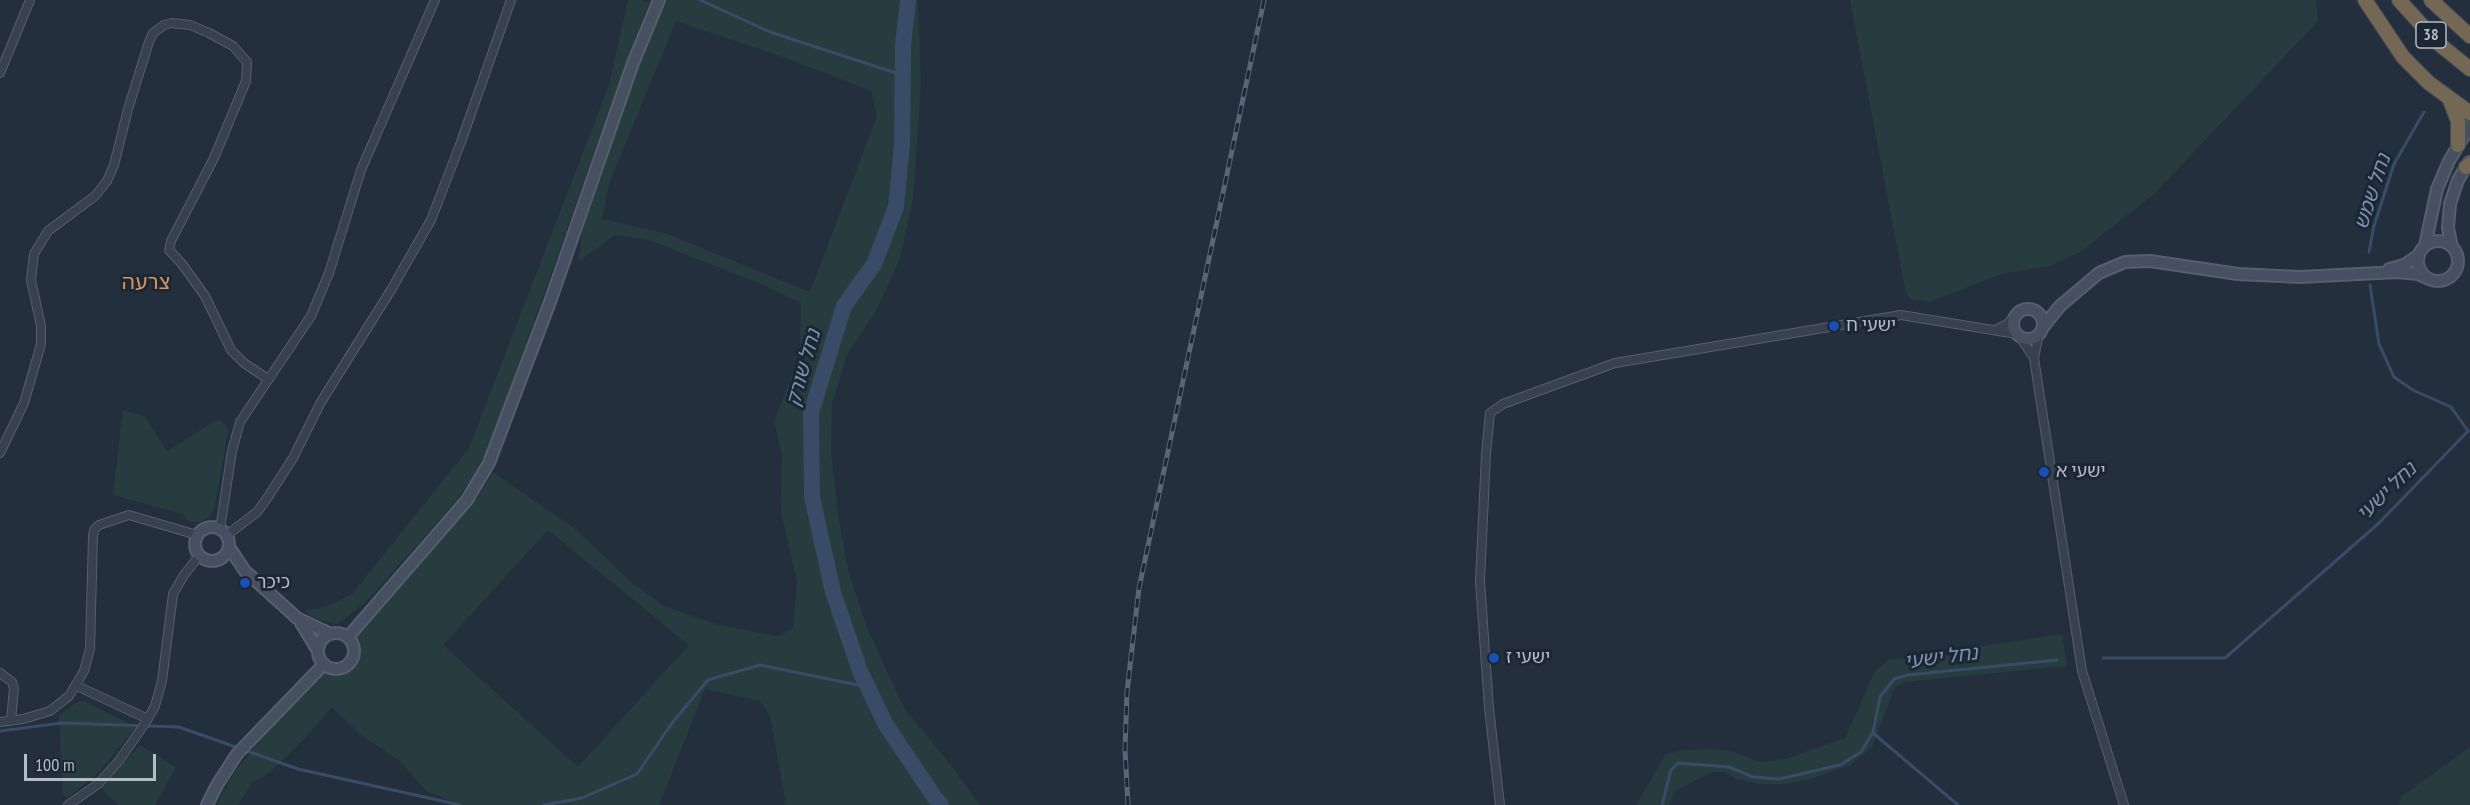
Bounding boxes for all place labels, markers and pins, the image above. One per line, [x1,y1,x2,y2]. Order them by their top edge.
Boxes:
place label: ישעי ח [1846,315,1896,337]
marker: ישעי ח [1827,319,1841,333]
place label: ישעי א [2056,461,2106,483]
marker: ישעי א [2037,465,2051,479]
place label: כיכר [257,572,290,594]
marker: כיכר [238,576,252,590]
place label: ישעי ז [1506,647,1550,669]
marker: ישעי ז [1487,651,1501,665]

